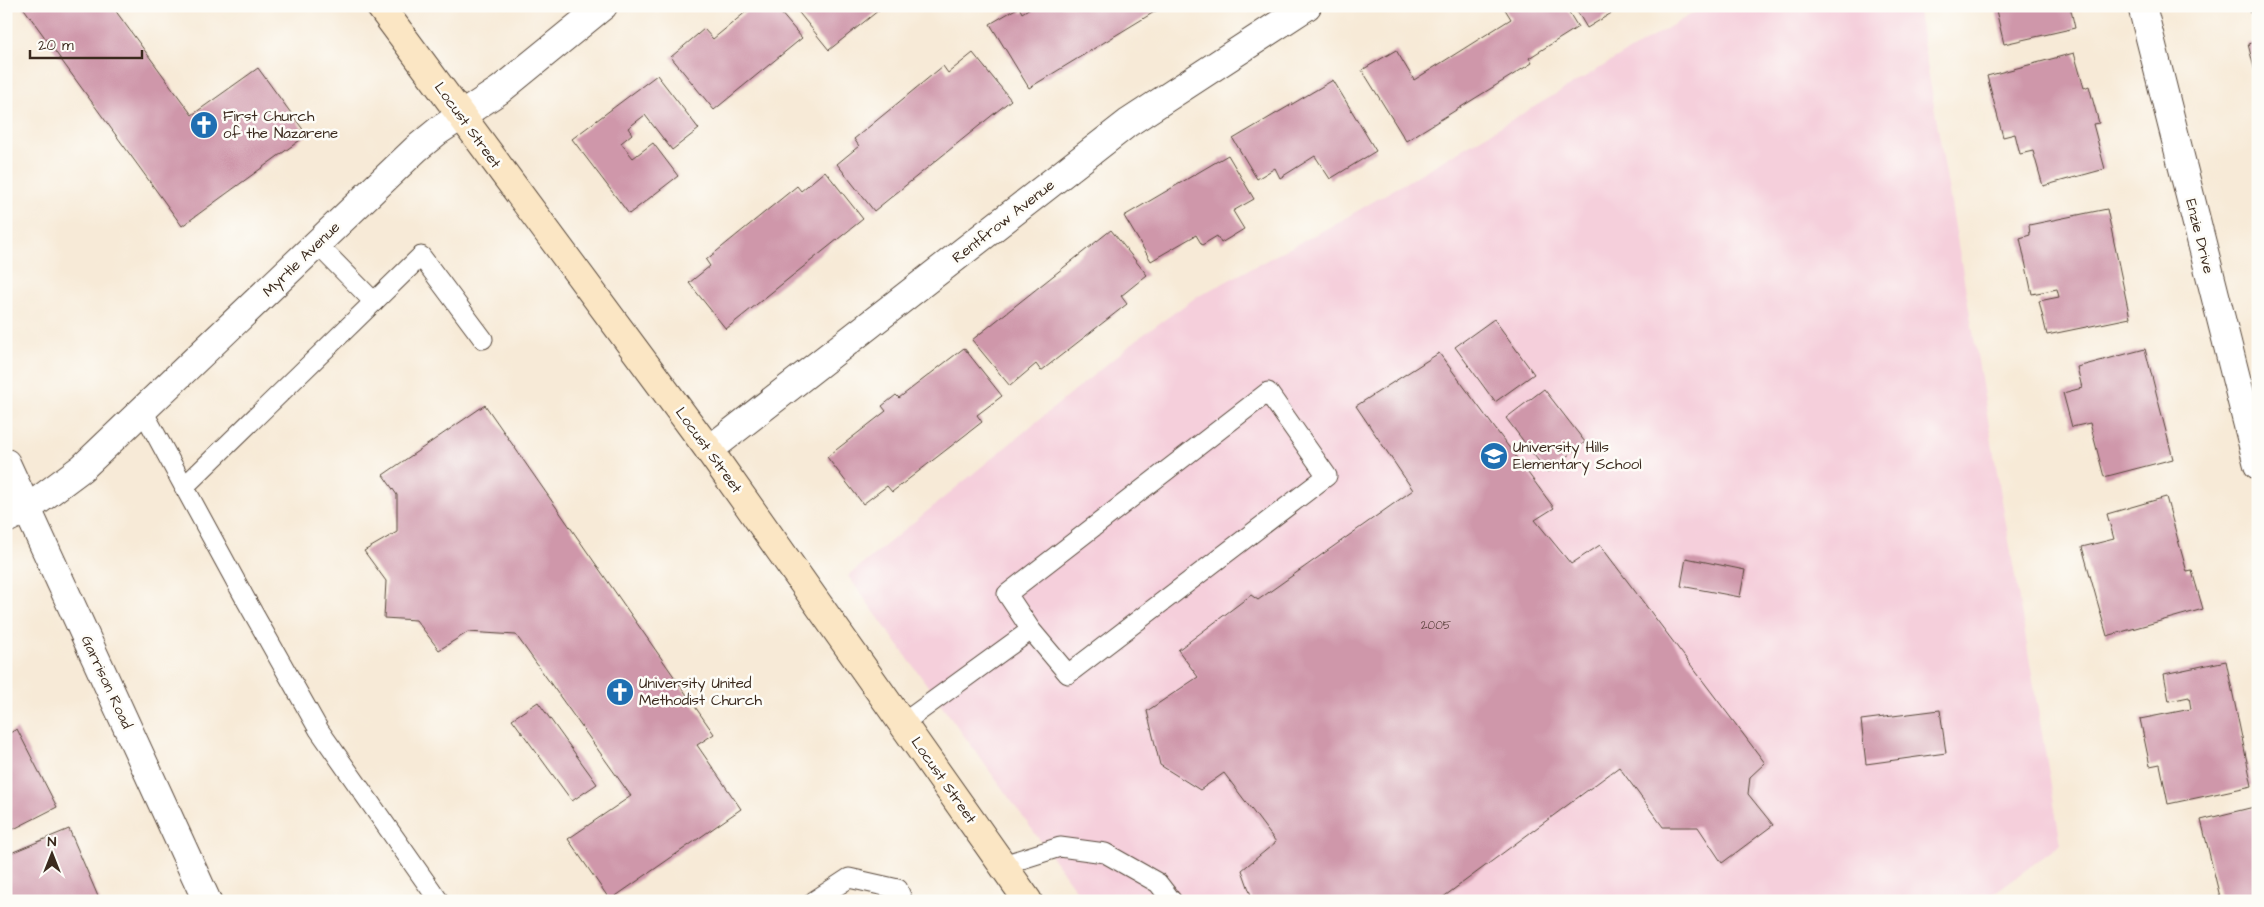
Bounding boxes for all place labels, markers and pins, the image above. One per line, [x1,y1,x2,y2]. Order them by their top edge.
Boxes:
place label: First Church of the Nazarene [223,106,338,144]
church icon: First Church of the Nazarene [189,110,219,140]
place label: University Hills Elementary School [1513,437,1642,476]
school or university icon: University Hills Elementary School [1479,441,1509,471]
place label: University United Methodist Church [639,673,762,711]
church icon: University United Methodist Church [605,677,635,707]

